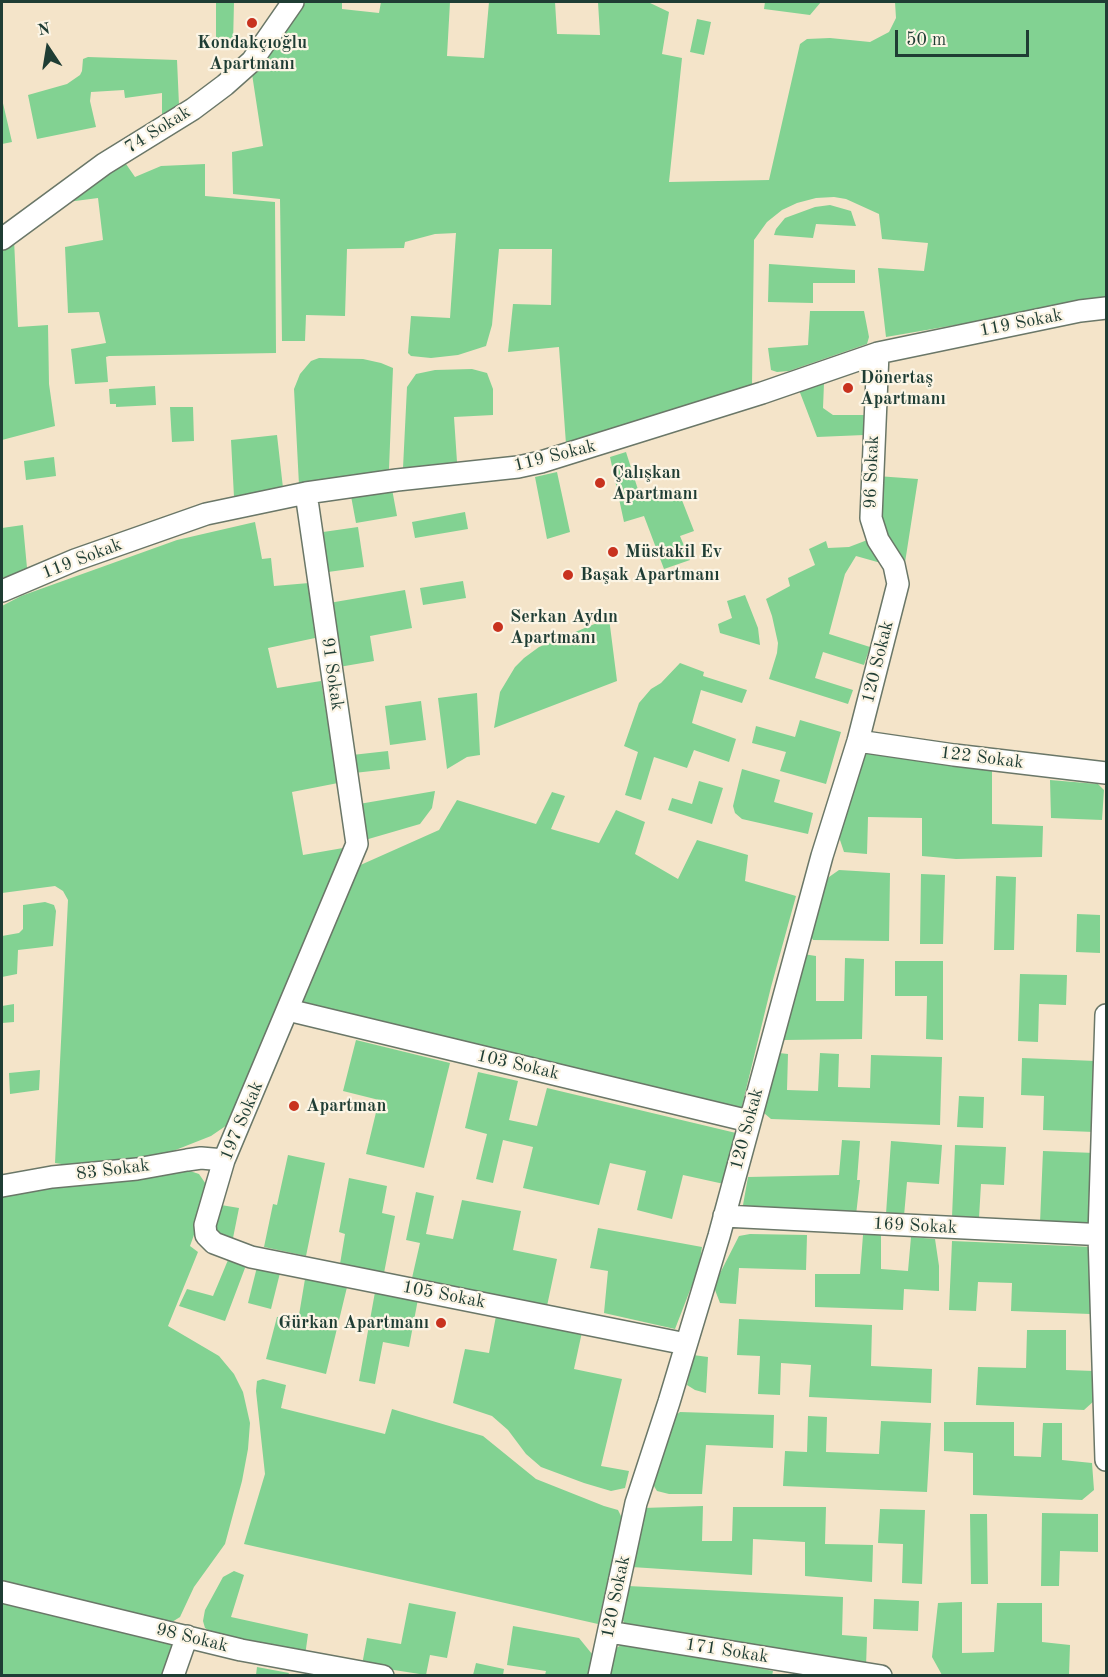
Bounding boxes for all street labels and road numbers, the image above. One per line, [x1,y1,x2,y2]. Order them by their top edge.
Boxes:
street label: 74 Sokak [121,101,195,159]
street label: 119 Sokak [978,304,1064,342]
street label: 119 Sokak [512,435,598,477]
street label: 96 Sokak [860,435,884,509]
street label: 119 Sokak [39,534,125,584]
street label: 120 Sokak [857,619,899,705]
street label: 91 Sokak [316,636,348,712]
street label: 122 Sokak [939,742,1025,774]
street label: 103 Sokak [475,1045,561,1085]
street label: 197 Sokak [216,1078,268,1164]
street label: 120 Sokak [726,1086,768,1172]
street label: 83 Sokak [75,1155,151,1185]
street label: 169 Sokak [872,1213,958,1239]
street label: 105 Sokak [401,1276,487,1314]
street label: 120 Sokak [597,1554,635,1640]
street label: 98 Sokak [154,1619,230,1657]
street label: 171 Sokak [684,1634,770,1668]

